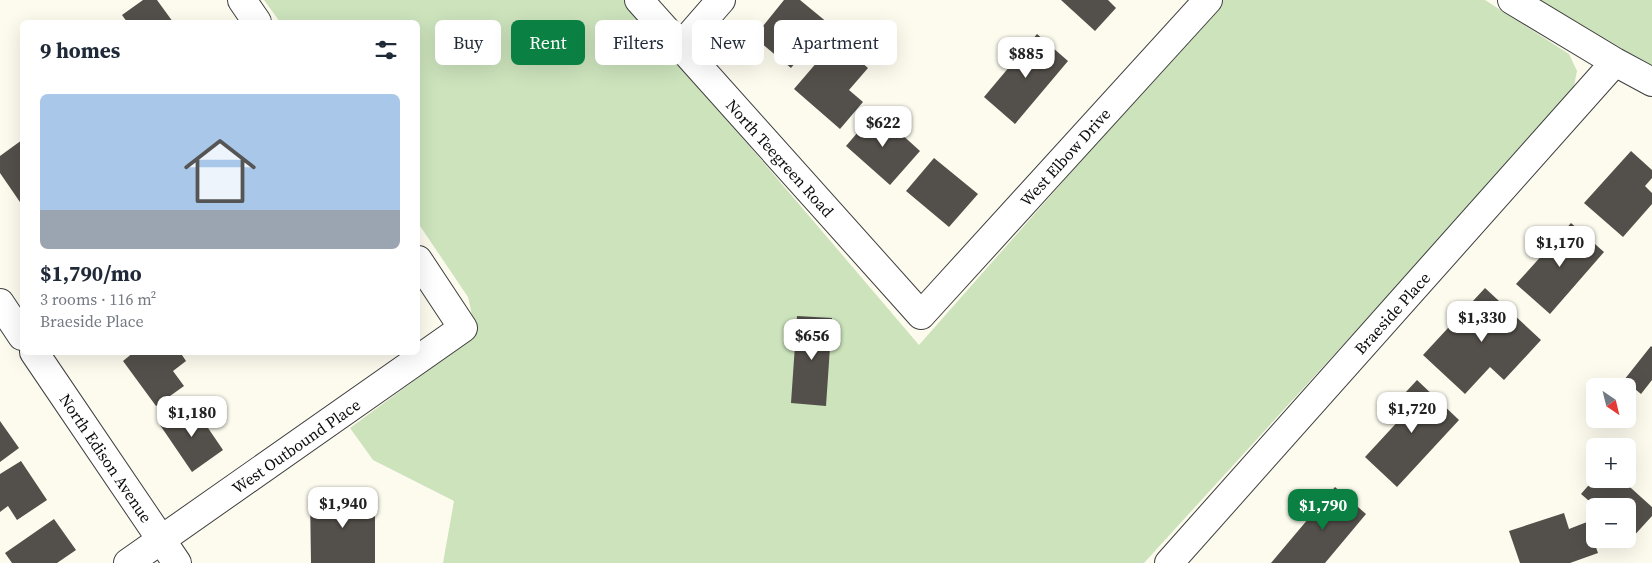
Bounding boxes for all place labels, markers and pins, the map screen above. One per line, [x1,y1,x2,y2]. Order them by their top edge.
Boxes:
pin: $885 [996,36,1056,79]
pin: $622 [853,106,913,148]
pin: $1,170 [1519,226,1601,268]
pin: $1,330 [1441,300,1523,343]
pin: $656 [782,318,842,361]
pin: $1,720 [1371,392,1453,434]
pin: $1,180 [151,396,233,438]
pin: $1,940 [302,486,384,529]
pin: $1,790 [1282,488,1364,531]

